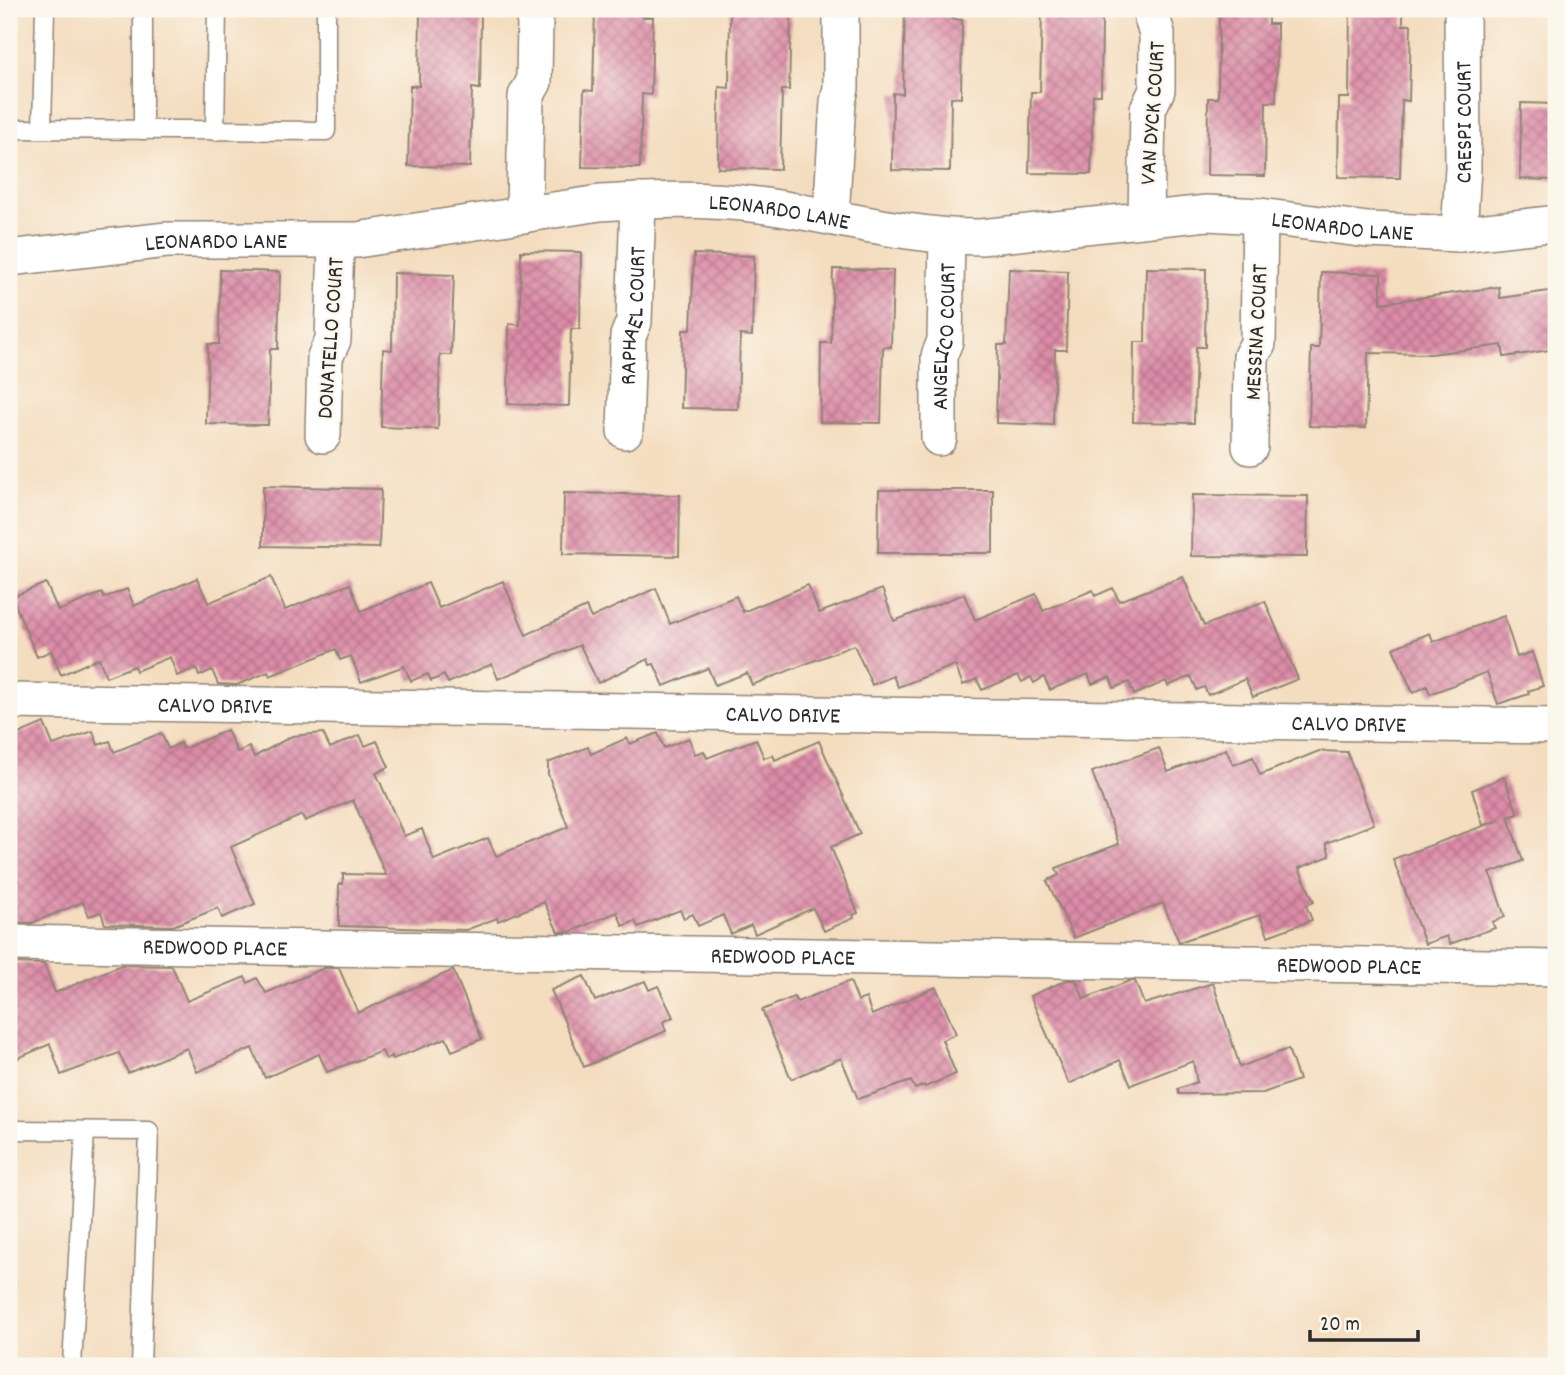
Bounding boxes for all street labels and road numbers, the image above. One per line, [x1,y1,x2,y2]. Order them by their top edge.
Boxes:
street label: VAN DYCK COURT [1133,40,1176,186]
street label: CRESPI COURT [1449,61,1483,184]
street label: LEONARDO LANE [708,188,853,241]
street label: LEONARDO LANE [1269,205,1414,252]
street label: LEONARDO LANE [143,227,288,262]
street label: RAPHAEL COURT [613,246,656,386]
street label: DONATELLO COURT [310,256,355,420]
street label: ANGELICO COURT [926,263,966,410]
street label: MESSINA COURT [1238,263,1279,401]
street label: CALVO DRIVE [157,690,273,725]
street label: CALVO DRIVE [725,700,841,734]
street label: CALVO DRIVE [1291,709,1407,744]
street label: REDWOOD PLACE [142,932,288,968]
street label: REDWOOD PLACE [710,941,856,977]
street label: REDWOOD PLACE [1276,950,1422,986]

